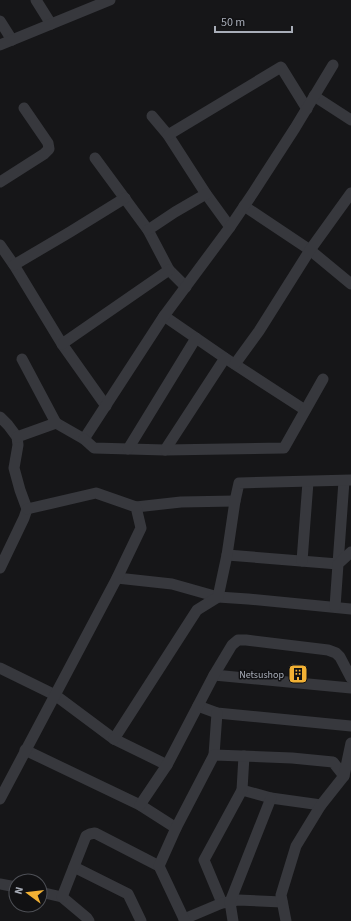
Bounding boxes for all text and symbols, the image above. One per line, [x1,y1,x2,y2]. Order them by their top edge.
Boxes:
scale bar [215,8,292,34]
text: 50 m [221,14,245,31]
building icon: Netsushop [287,663,309,685]
place label: Netsushop [239,668,284,682]
north arrow [8,873,48,913]
text: N [11,885,27,896]

